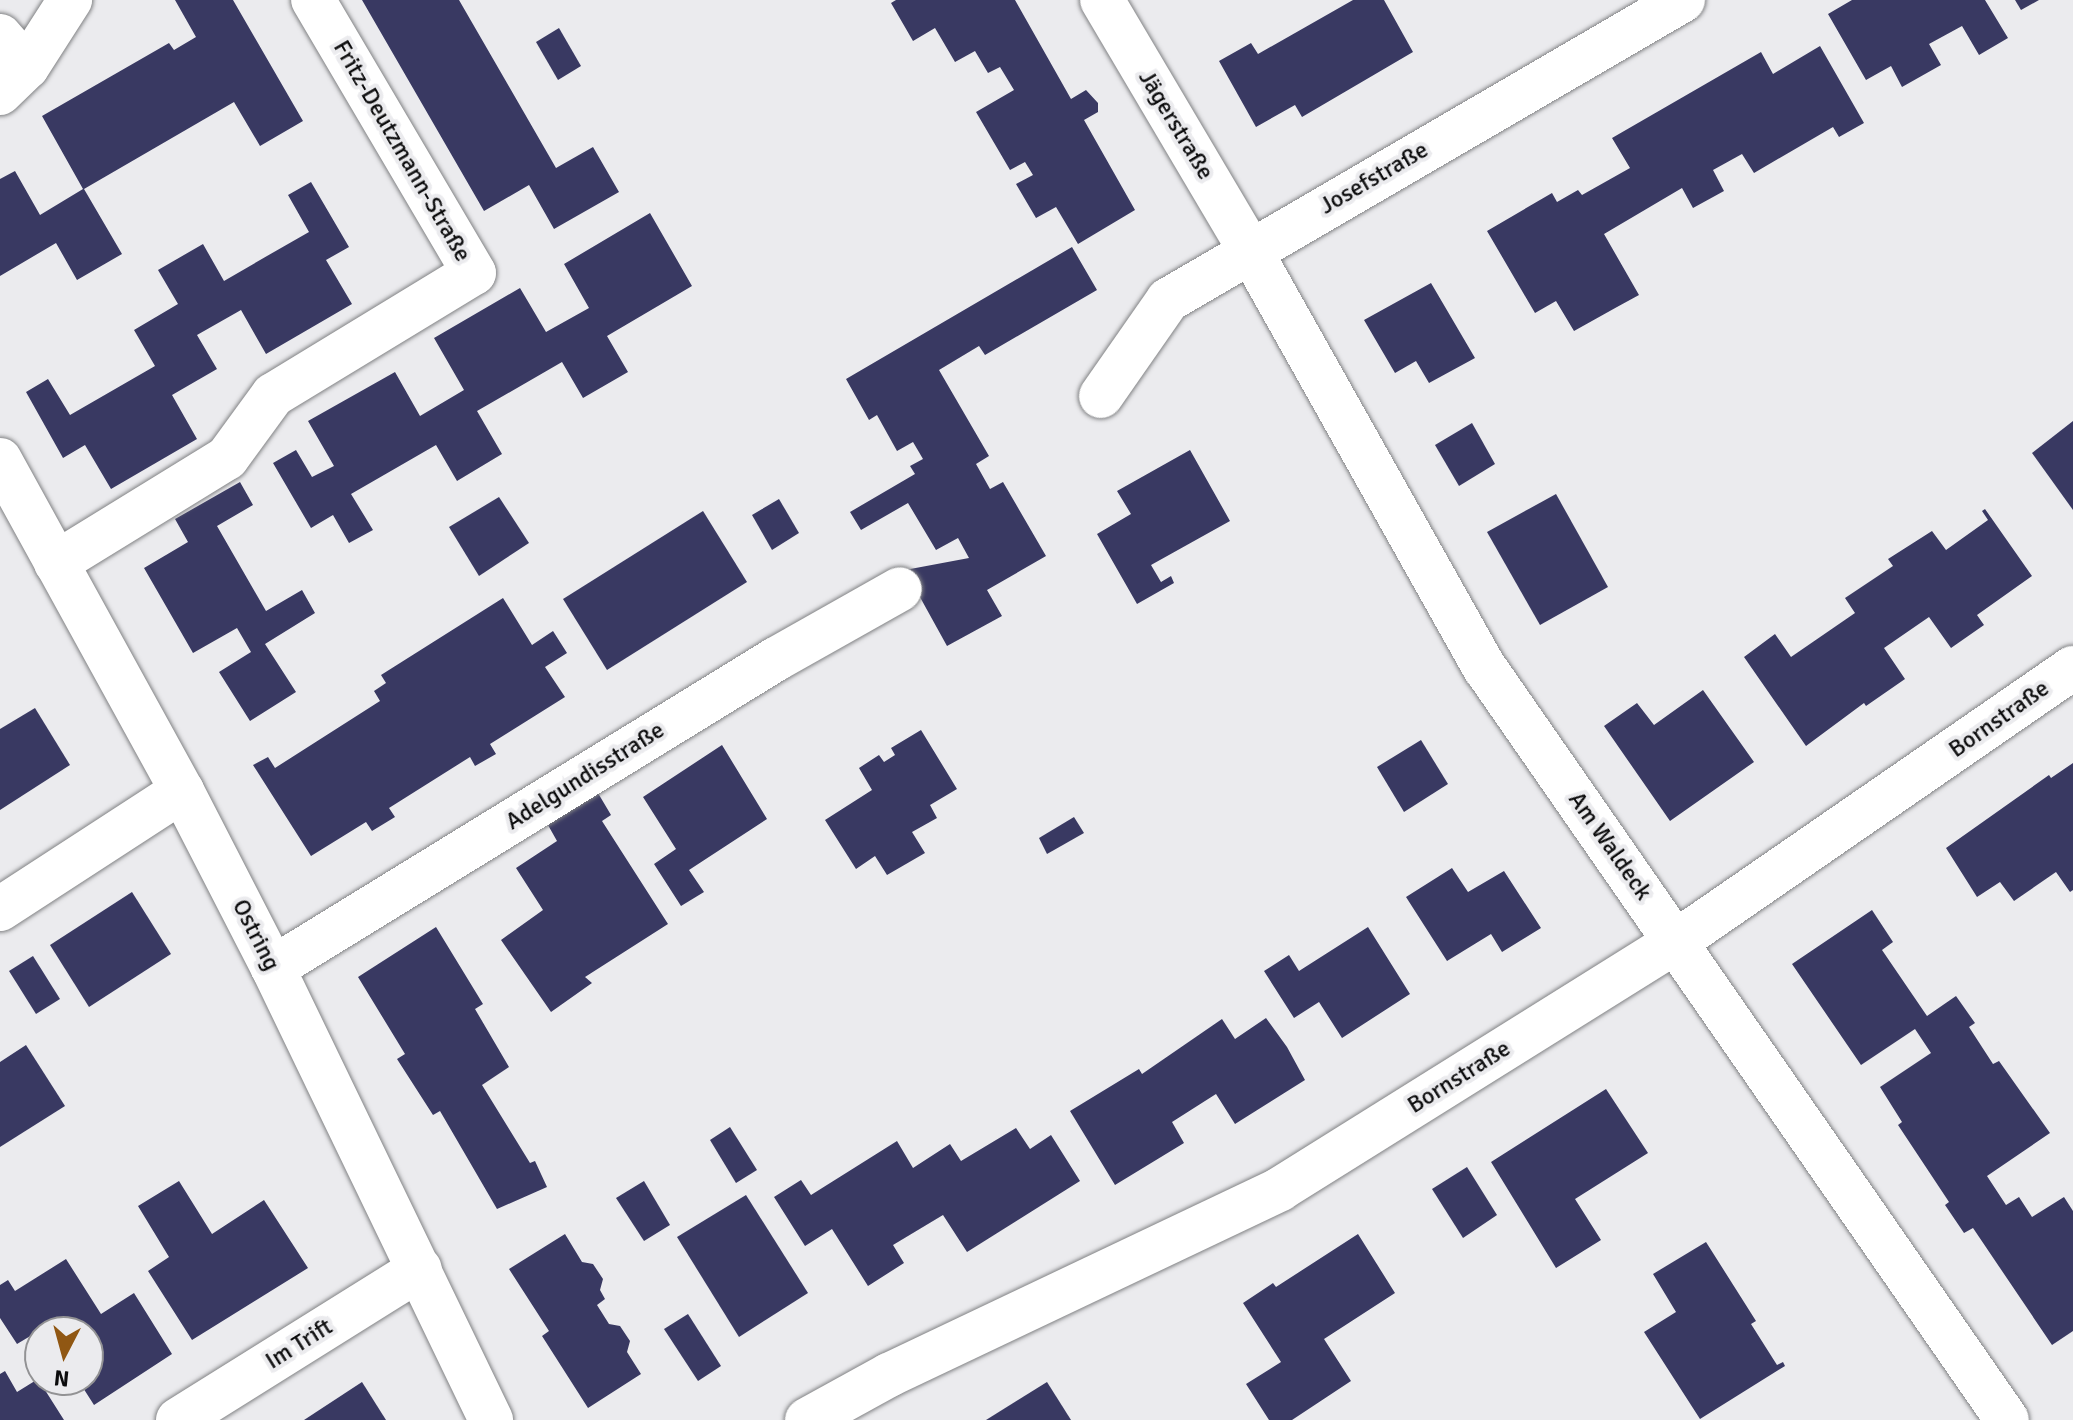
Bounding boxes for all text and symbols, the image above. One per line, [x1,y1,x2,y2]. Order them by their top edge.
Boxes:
street label: Fritz-Deutzmann-Straße [327,35,477,267]
street label: Jägerstraße [1132,65,1220,185]
street label: Josefstraße [1315,135,1433,221]
street label: Bornstraße [1943,674,2055,764]
street label: Adelgundisstraße [500,716,670,836]
street label: Am Waldeck [1562,786,1658,906]
street label: Ostring [226,895,286,975]
street label: Bornstraße [1402,1034,1516,1120]
street label: Im Trift [260,1312,338,1376]
north arrow [24,1316,104,1396]
text: N [53,1364,71,1393]

